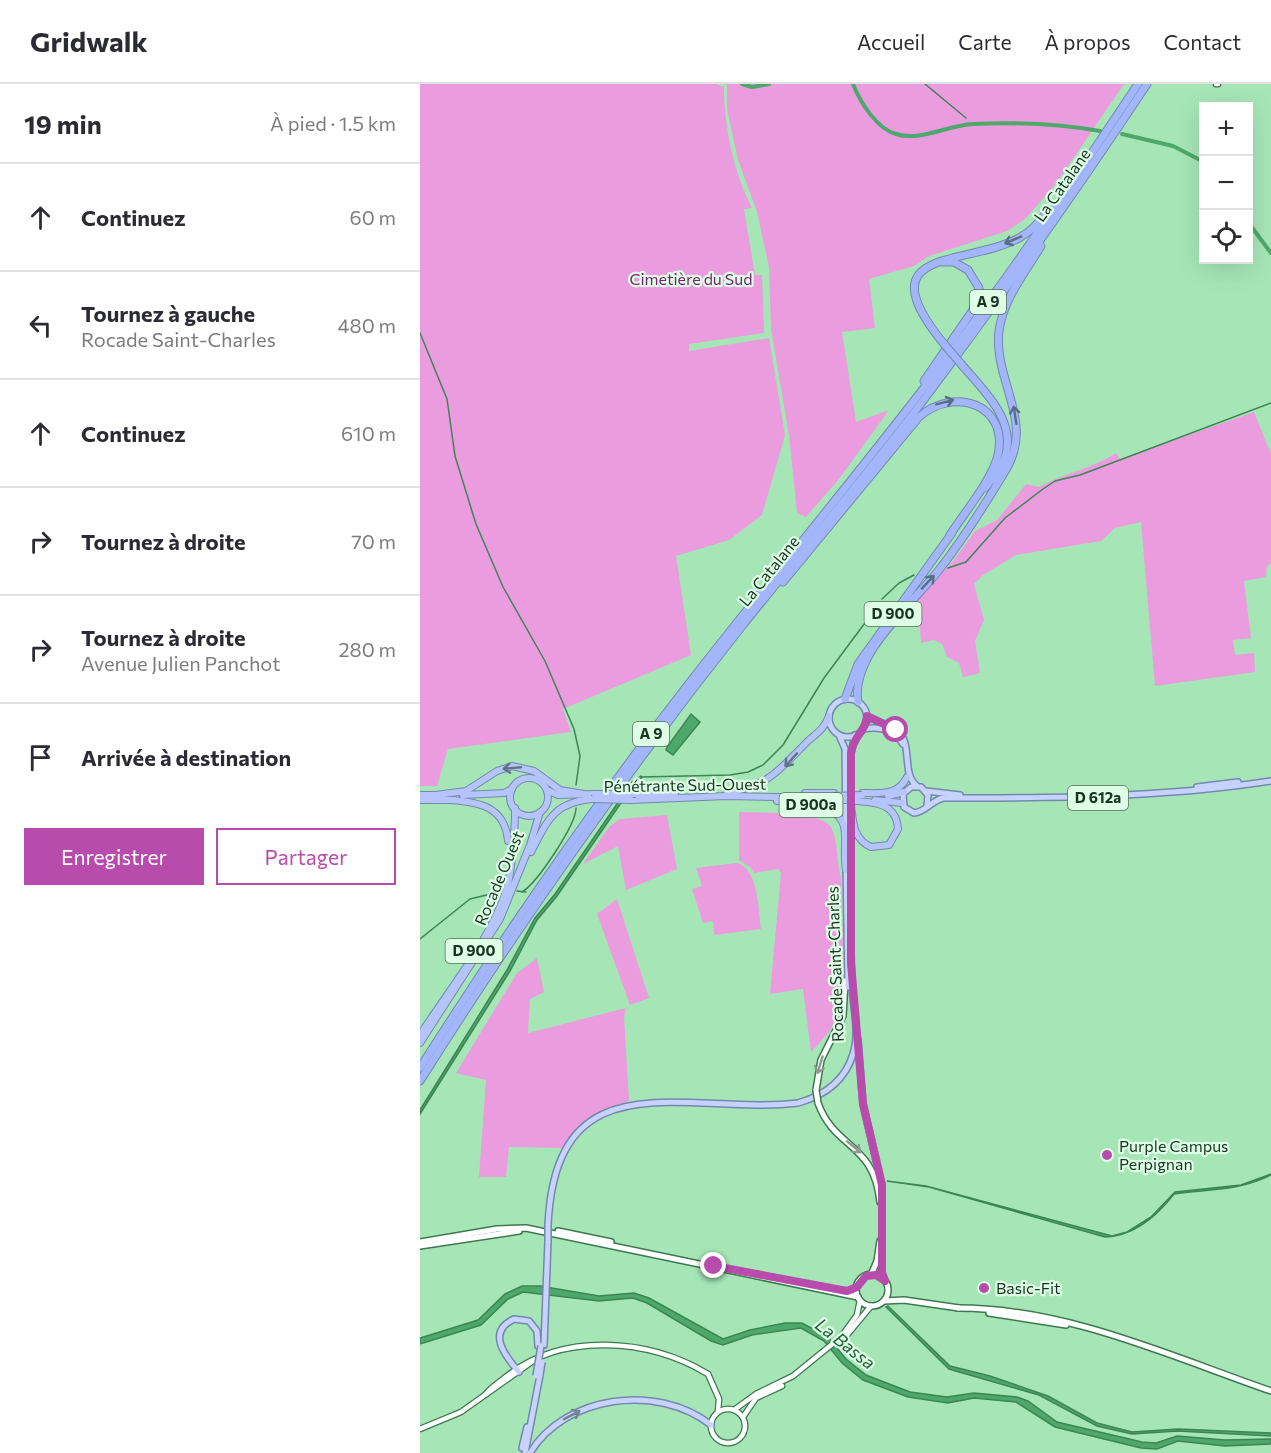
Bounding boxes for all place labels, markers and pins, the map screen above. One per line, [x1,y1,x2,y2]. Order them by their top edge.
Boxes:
place label: Purple Campus Perpignan [1119,1136,1228,1173]
marker: Purple Campus Perpignan [1100,1148,1114,1162]
place label: Basic-Fit [996,1278,1061,1297]
marker: Basic-Fit [977,1281,991,1295]

